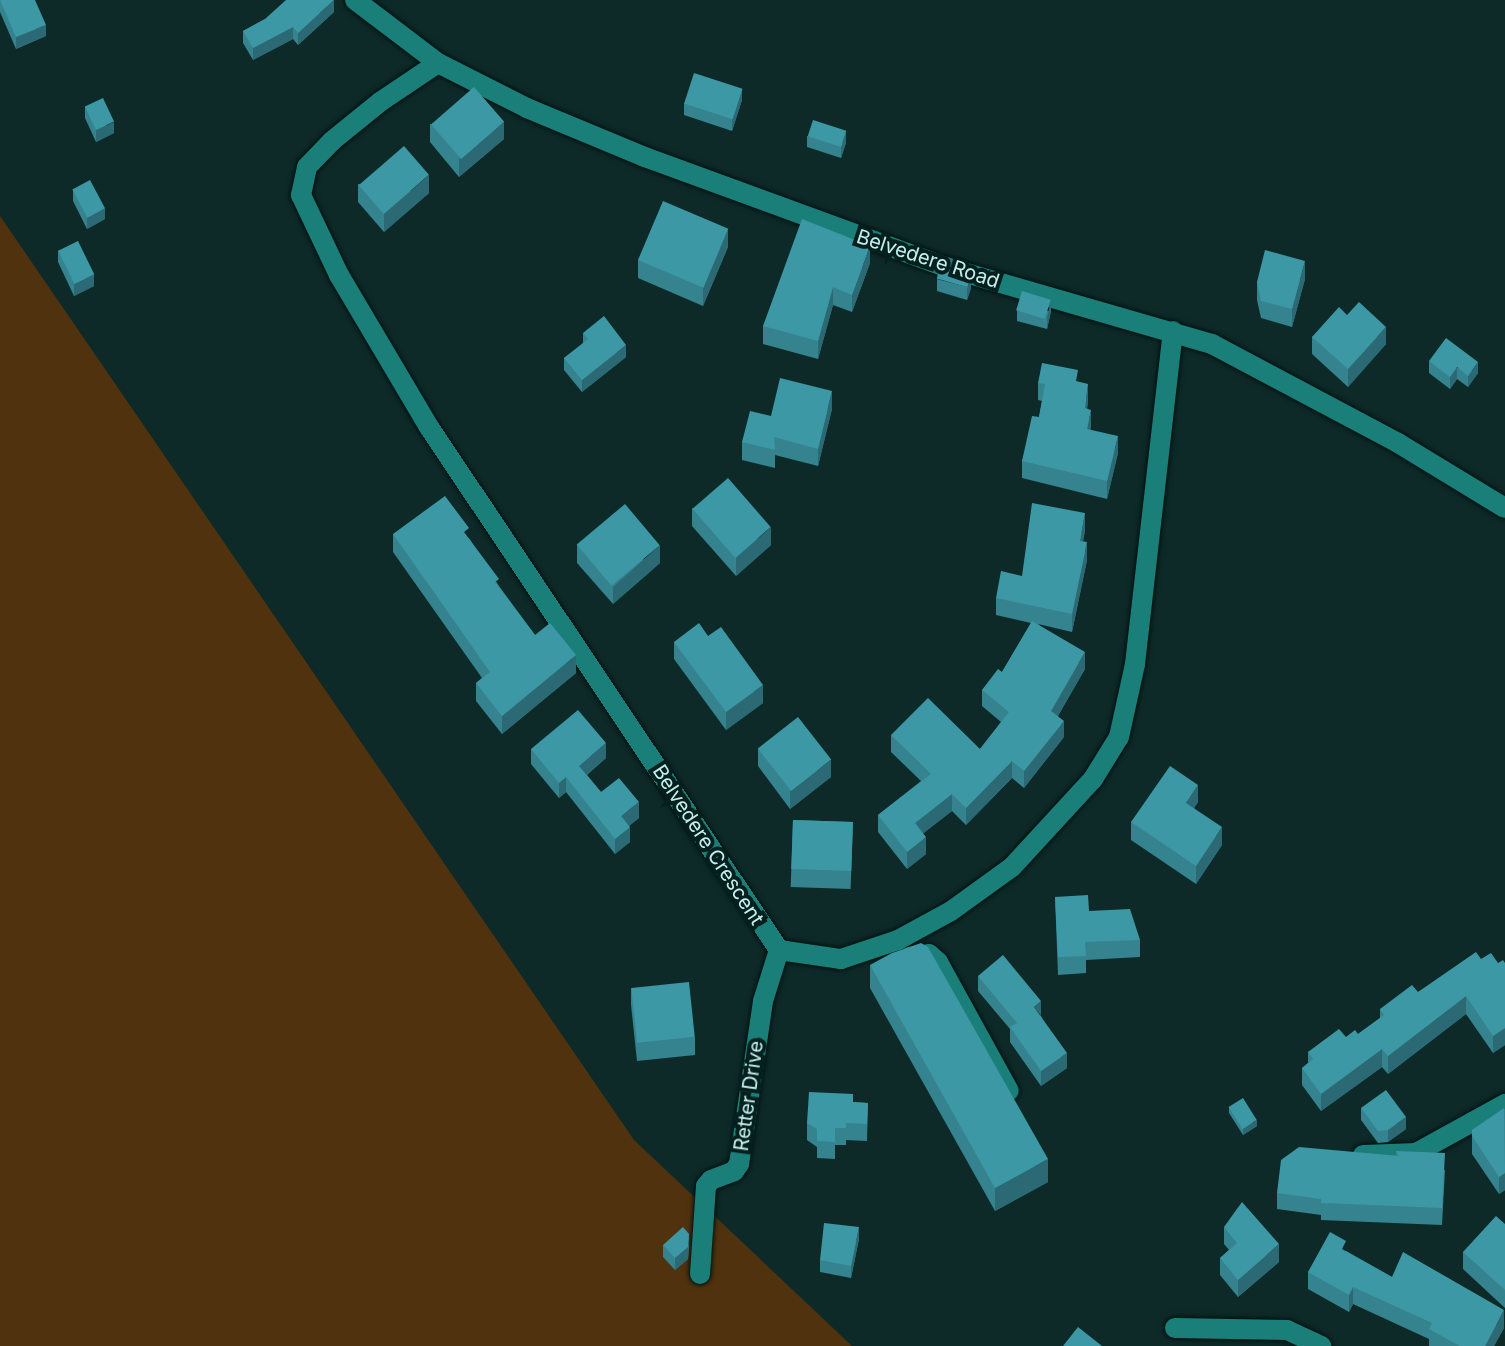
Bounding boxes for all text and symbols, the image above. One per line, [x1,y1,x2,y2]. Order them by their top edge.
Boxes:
street label: Belvedere Road [854,225,1002,293]
street label: Belvedere Crescent [647,760,769,930]
street label: Retter Drive [729,1039,769,1153]

